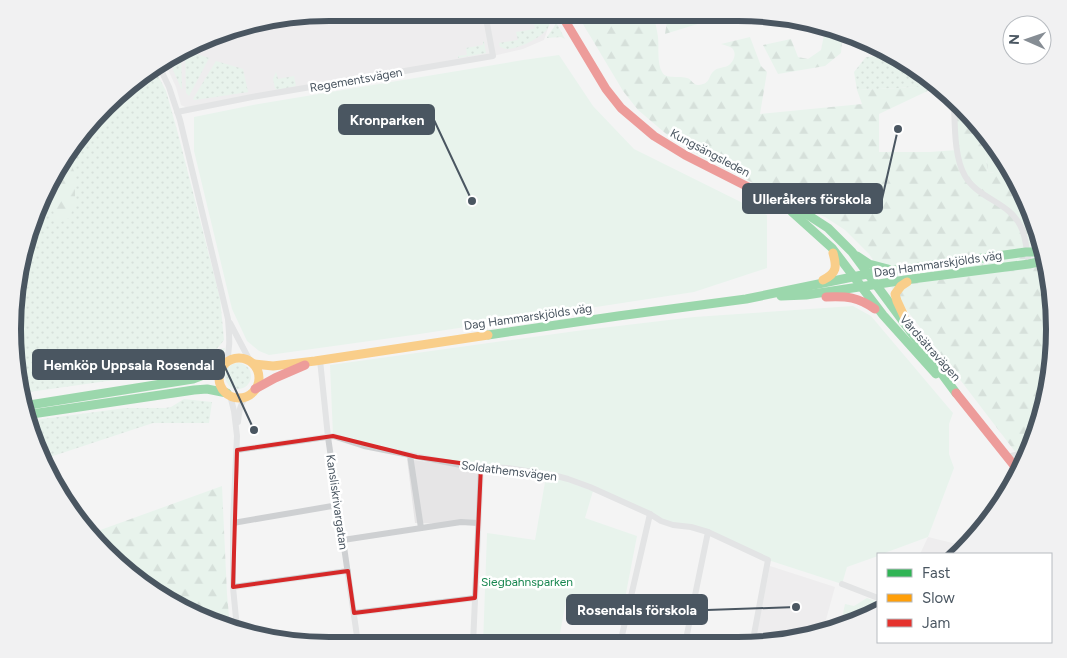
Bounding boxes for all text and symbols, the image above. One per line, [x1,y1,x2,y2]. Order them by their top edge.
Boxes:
north arrow [1002,15,1052,65]
text: N [1006,34,1023,45]
street label: Regementsvägen [309,65,404,95]
callout: Kronparken [339,105,434,134]
text: Kronparken [350,112,424,129]
street label: Kungsängsleden [668,126,753,180]
callout: Ulleråkers förskola [743,184,882,213]
text: Ulleråkers förskola [753,191,871,208]
street label: Dag Hammarskjölds väg [873,248,1003,280]
street label: Dag Hammarskjölds väg [463,301,593,333]
street label: Vårdsätravägen [897,312,964,384]
callout: Hemköp Uppsala Rosendal [33,350,224,379]
text: Hemköp Uppsala Rosendal [43,357,215,374]
street label: Kansliskrivargatan [323,453,351,551]
street label: Soldathemsvägen [460,458,558,484]
legend [877,553,1052,643]
text: Fast [922,564,951,582]
park label: Siegbahnsparken [481,575,573,589]
text: Slow [922,589,955,607]
callout: Rosendals förskola [567,595,707,624]
text: Rosendals förskola [577,602,697,619]
text: Jam [922,614,950,632]

